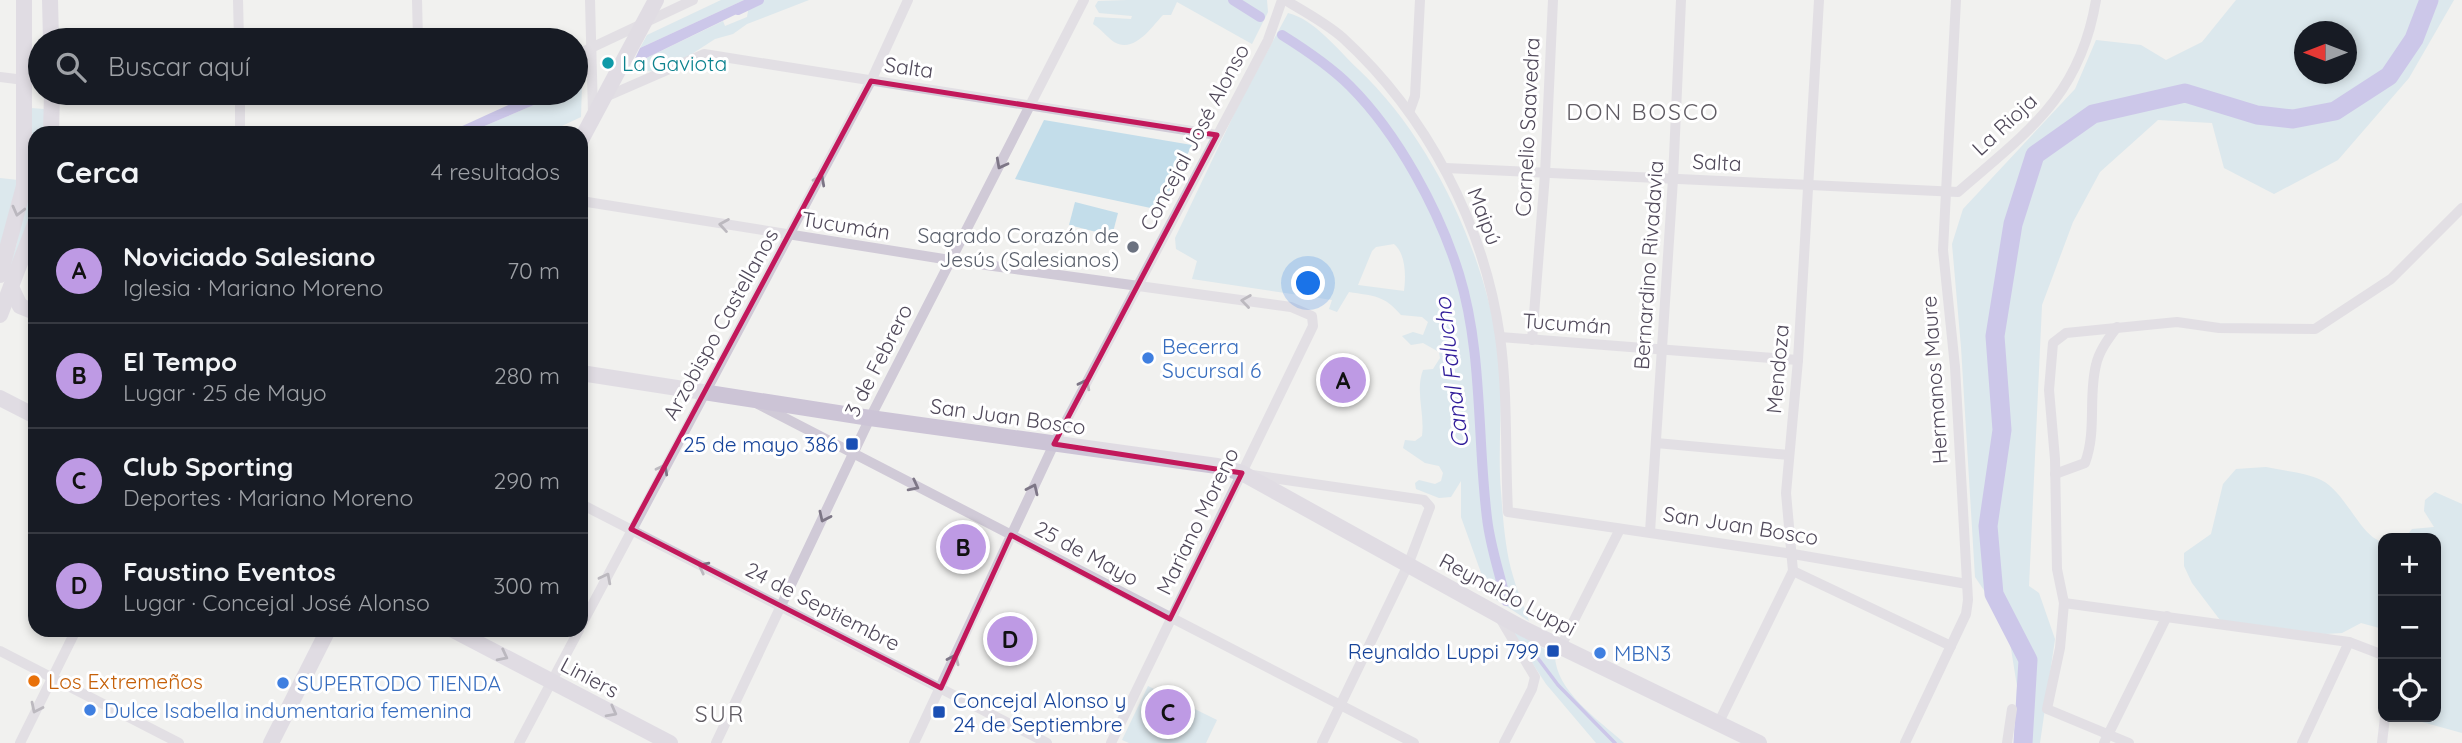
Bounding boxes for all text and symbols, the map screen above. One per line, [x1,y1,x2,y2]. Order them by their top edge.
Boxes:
north arrow [2294,21,2357,84]
search box [28,28,588,105]
street label: Cornelio Saavedra [1509,37,1545,217]
street label: Concejal José Alonso [1134,39,1254,235]
icon: search [52,48,90,86]
text: Buscar aquí [108,50,250,83]
place label: La Gaviota [622,50,727,76]
street label: Salta [883,51,935,83]
marker: La Gaviota [600,55,616,71]
street label: La Rioja [1966,87,2042,161]
district label: DON BOSCO [1566,97,1720,126]
street label: Salta [1692,148,1742,176]
text: Cerca [56,153,139,191]
text: 4 resultados [431,157,560,186]
one-way arrow [995,157,1009,169]
street label: Bernardino Rivadavia [1628,159,1668,371]
one-way arrow [811,174,825,187]
street label: Maipú [1462,184,1508,248]
one-way arrow [12,205,26,217]
street label: Tucumán [800,205,892,245]
one-way arrow [718,218,730,233]
place label: Sagrado Corazón de Jesús (Salesianos) [918,222,1119,272]
street label: Arzobispo Castellanos [657,224,783,424]
marker: Sagrado Corazón de Jesús (Salesianos) [1125,239,1141,255]
text: Noviciado Salesiano [123,240,375,273]
text: A [72,256,86,285]
text: 70 m [507,256,560,285]
your location [1291,266,1325,300]
text: Iglesia · Mariano Moreno [123,273,383,302]
one-way arrow [1240,294,1252,309]
water label: Canal Falucho [1427,295,1475,450]
street label: Hermanos Maure [1915,295,1953,465]
street label: 3 de Febrero [838,299,918,421]
street label: Tucumán [1522,307,1612,339]
street label: Mendoza [1760,323,1794,415]
place label: Becerra Sucursal 6 [1162,333,1261,383]
text: El Tempo [123,345,237,378]
marker: Becerra Sucursal 6 [1140,350,1156,366]
pin: A [1320,354,1366,406]
text: B [71,361,87,390]
text: 280 m [494,361,560,390]
text: Lugar · 25 de Mayo [123,378,327,407]
one-way arrow [1077,379,1091,391]
street label: San Juan Bosco [929,392,1087,440]
place label: 25 de mayo 386 [683,431,838,457]
marker: 25 de mayo 386 [844,436,860,452]
street label: Mariano Moreno [1150,443,1244,599]
text: Club Sporting [123,450,293,483]
one-way arrow [655,464,668,476]
text: C [72,466,86,495]
text: 290 m [493,466,560,495]
one-way arrow [907,477,919,491]
text: Deportes · Mariano Moreno [123,483,414,512]
one-way arrow [1024,484,1038,497]
street label: San Juan Bosco [1662,500,1820,550]
one-way arrow [819,510,833,522]
street label: 25 de Mayo [1031,515,1143,591]
pin: B [940,521,986,573]
map controls [2378,533,2441,722]
button: + [2378,533,2441,596]
street label: Reynaldo Luppi [1435,547,1581,641]
text: Faustino Eventos [123,555,336,588]
street label: 24 de Septiembre [742,556,904,656]
one-way arrow [698,561,710,575]
text: D [71,571,87,600]
text: 300 m [493,571,560,600]
one-way arrow [598,573,611,585]
text: Lugar · Concejal José Alonso [123,588,430,617]
button: − [2378,596,2441,659]
pin: D [987,613,1033,665]
place label: Reynaldo Luppi 799 [1348,638,1539,664]
place label: MBN3 [1614,640,1671,666]
marker: Reynaldo Luppi 799 [1545,643,1561,659]
marker: MBN3 [1592,645,1608,661]
one-way arrow [496,647,508,661]
street label: Liniers [556,651,624,703]
one-way arrow [946,654,960,667]
button: locate [2378,659,2441,722]
place label: Los Extremeños [48,668,203,694]
place label: SUPERTODO TIENDA [297,670,501,696]
marker: Los Extremeños [26,673,42,689]
marker: SUPERTODO TIENDA [275,675,291,691]
pin: C [1145,686,1191,738]
place label: Concejal Alonso y 24 de Septiembre [953,687,1126,737]
place label: Dulce Isabella indumentaria femenina [104,697,472,723]
district label: SUR [695,699,745,728]
one-way arrow [30,701,44,713]
marker: Dulce Isabella indumentaria femenina [82,702,98,718]
one-way arrow [605,704,617,717]
marker: Concejal Alonso y 24 de Septiembre [931,704,947,720]

